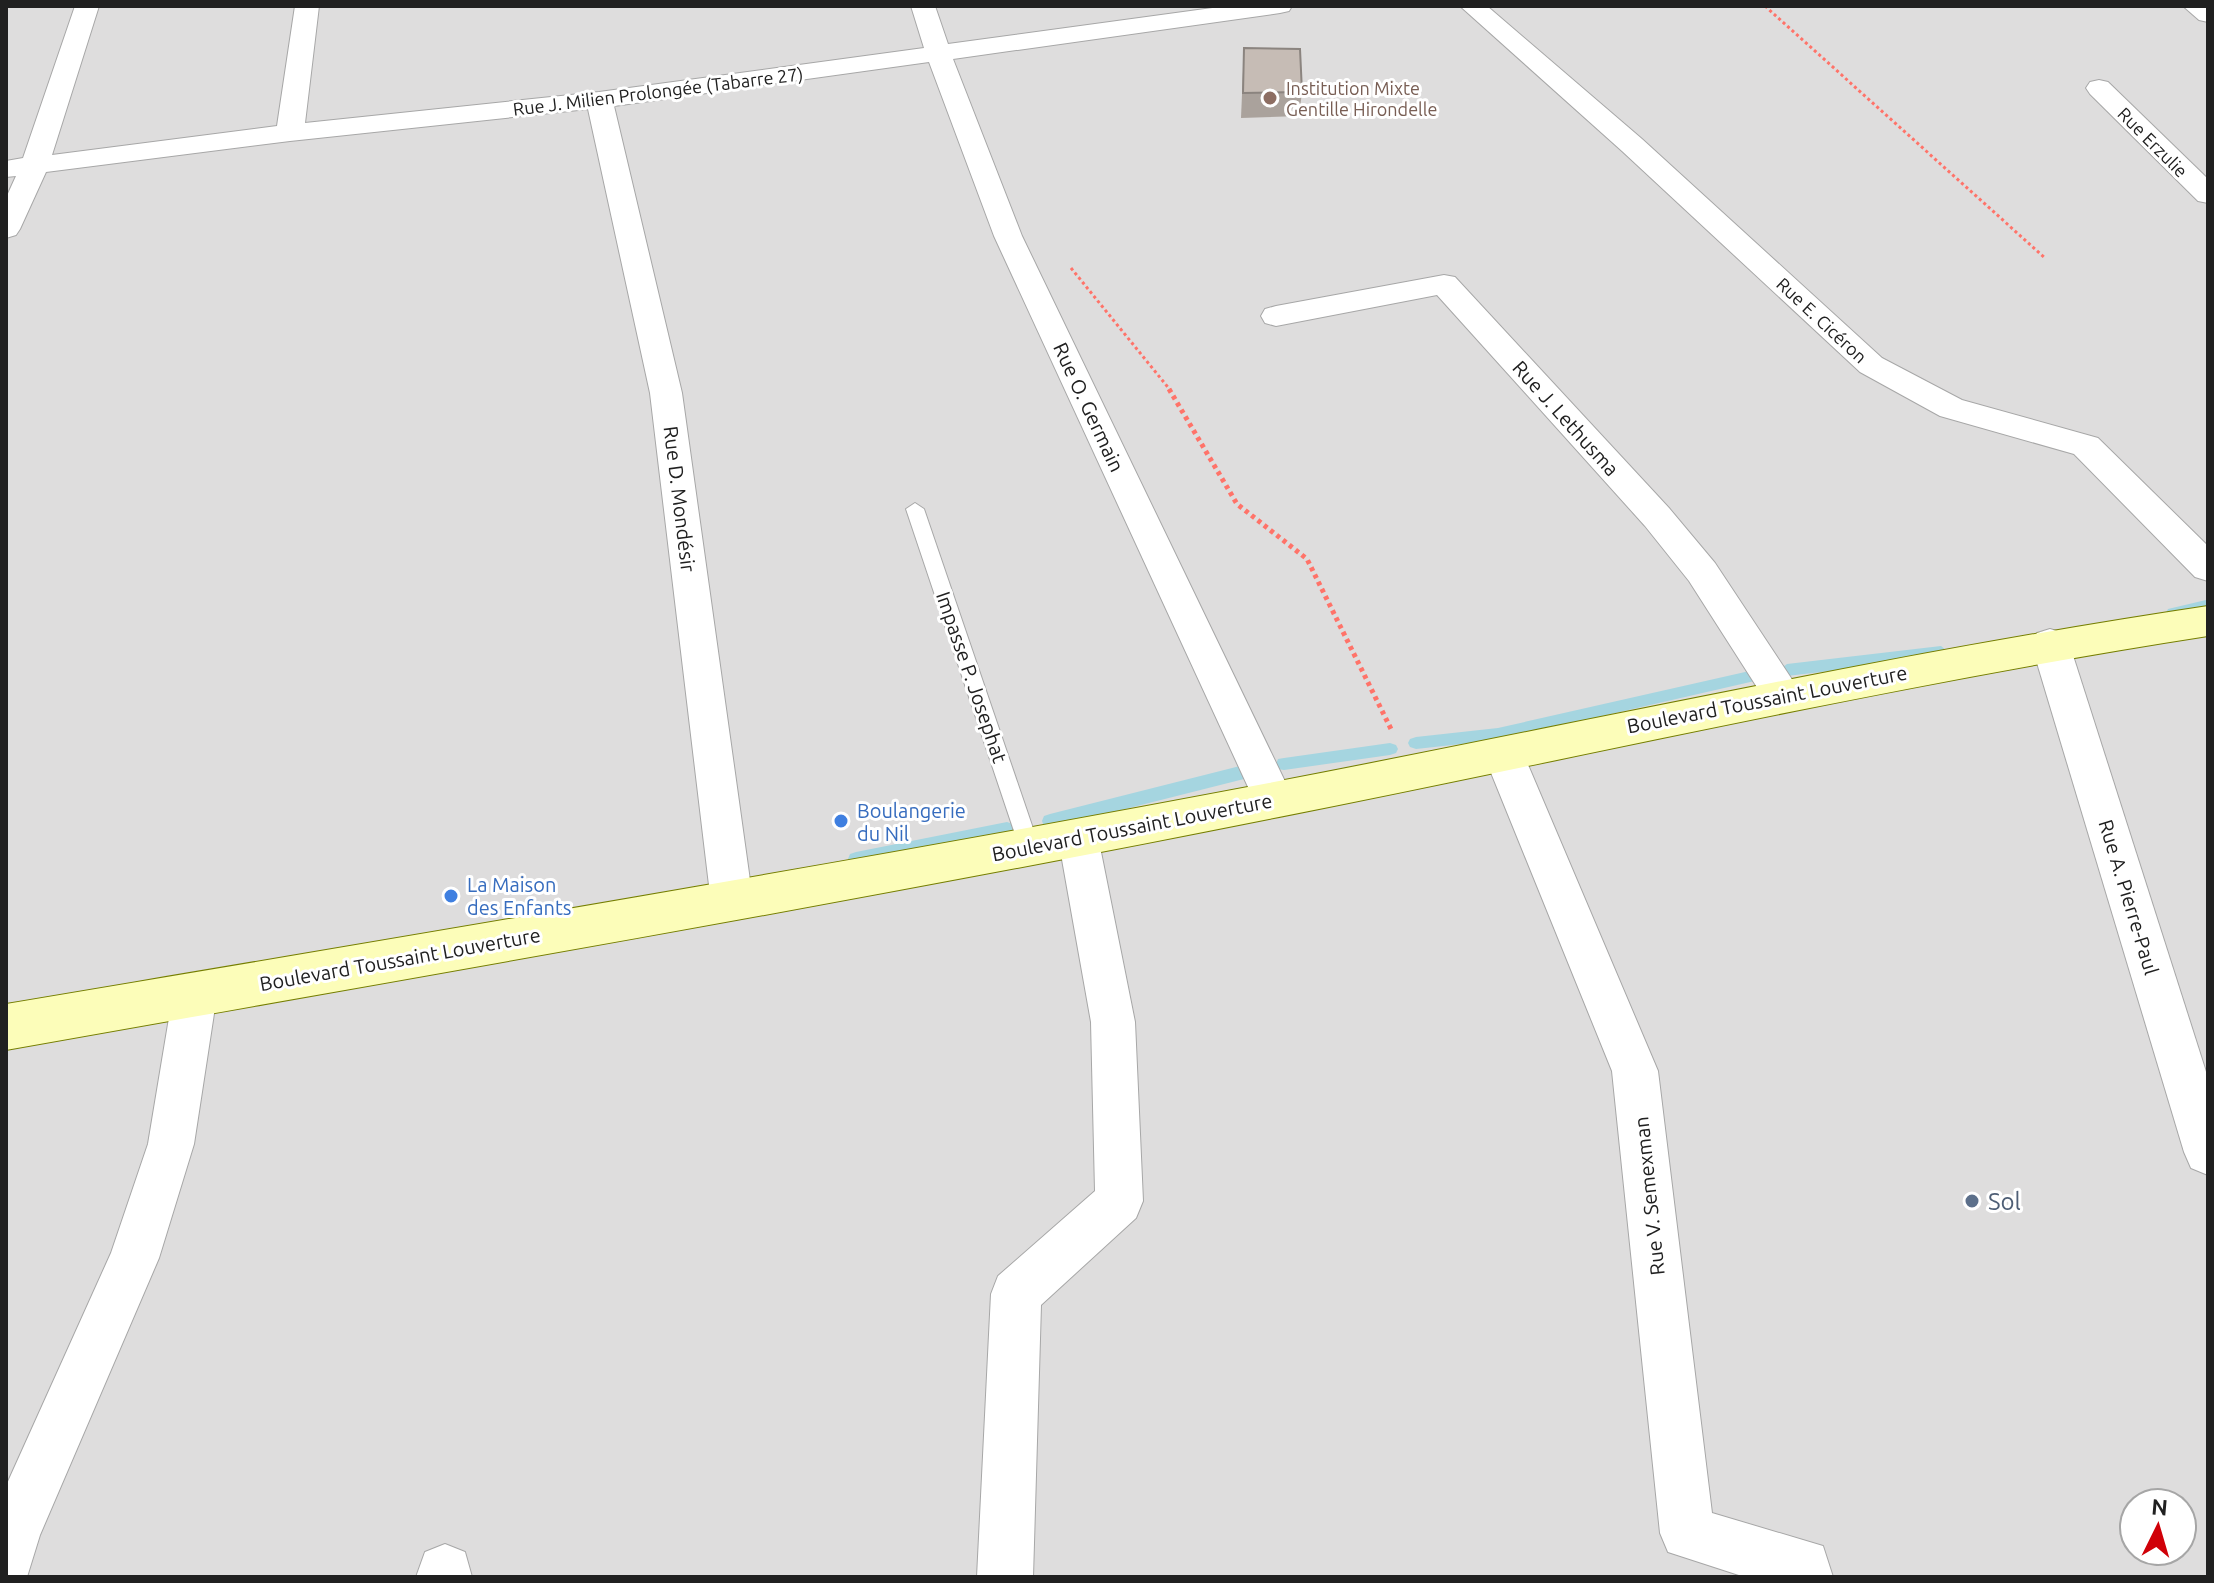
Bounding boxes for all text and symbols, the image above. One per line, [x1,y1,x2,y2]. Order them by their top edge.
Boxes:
street label: Rue J. Milien Prolongée (Tabarre 27) [512,63,804,120]
place label: Institution Mixte Gentille Hirondelle [1286,78,1437,119]
marker: Institution Mixte Gentille Hirondelle [1261,89,1279,107]
street label: Rue Erzulie [2114,103,2192,181]
street label: Rue E. Cicéron [1773,273,1871,367]
street label: Rue O. Germain [1049,339,1129,475]
street label: Rue J. Lethusma [1508,356,1624,480]
street label: Rue D. Mondésir [660,425,700,574]
street label: Impasse P. Josephat [932,588,1012,766]
street label: Boulevard Toussaint Louverture [1625,661,1909,737]
street label: Boulevard Toussaint Louverture [990,789,1274,865]
place label: Boulangerie du Nil [857,799,966,845]
marker: Boulangerie du Nil [832,812,850,830]
street label: Rue A. Pierre-Paul [2094,817,2164,977]
place label: La Maison des Enfants [467,873,571,919]
marker: La Maison des Enfants [442,887,460,905]
street label: Boulevard Toussaint Louverture [258,923,542,995]
street label: Rue V. Semexman [1629,1116,1669,1276]
place label: Sol [1988,1188,2021,1215]
marker: Sol [1963,1192,1981,1210]
north arrow [2118,1487,2198,1567]
text: N [2151,1493,2169,1520]

